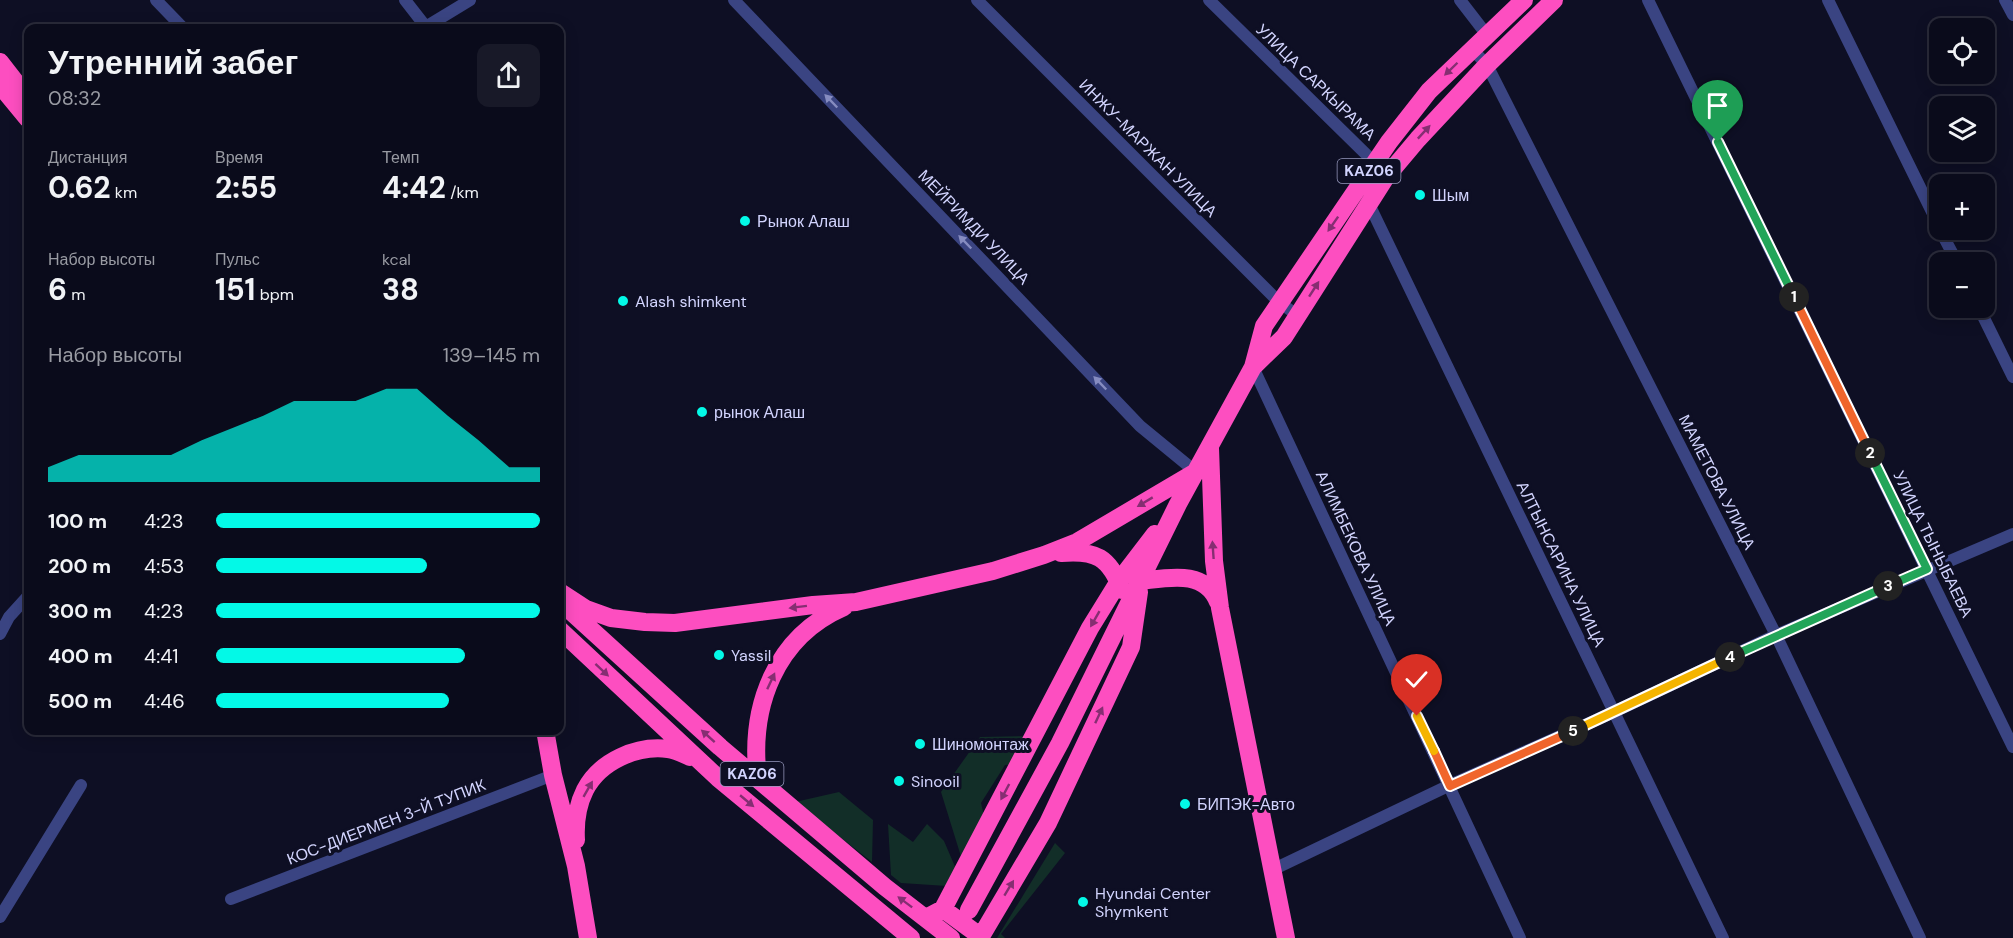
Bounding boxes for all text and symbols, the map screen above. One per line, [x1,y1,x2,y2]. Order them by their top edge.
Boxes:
map controls [1929,18,1995,318]
button: locate [1929,18,1995,84]
street label: УЛИЦА САРКЫРАМА [1252,19,1381,145]
text: Утренний забег [48,41,298,84]
button: share [477,44,540,107]
one-way arrow [1445,62,1459,76]
street label: ИНЖУ-МАРЖАН УЛИЦА [1074,74,1222,222]
pin [1692,80,1743,142]
text: 08:32 [48,85,101,111]
icon: arrive [1701,89,1734,122]
one-way arrow [824,95,838,109]
button: layers [1929,96,1995,162]
one-way arrow [1417,125,1430,140]
text: Дистанция [48,147,127,168]
text: Время [215,147,263,168]
text: Темп [382,147,419,168]
road number: KАZ06 [1338,159,1400,183]
street label: МЕЙРИМДИ УЛИЦА [914,165,1034,289]
text: 0.62 [48,168,111,207]
text: 2:55 [215,168,277,207]
text: 4:42 [382,168,446,207]
button: + [1929,174,1995,240]
text: km [111,182,137,203]
text: /km [446,182,479,203]
place label: Шым [1432,185,1469,206]
marker: Шым [1413,188,1427,202]
place label: Рынок Алаш [757,211,850,232]
marker: Рынок Алаш [738,214,752,228]
one-way arrow [1328,216,1339,232]
one-way arrow [959,236,973,250]
text: Набор высоты [48,249,155,270]
text: Пульс [215,249,260,270]
text: kcal [382,249,411,270]
button: − [1929,252,1995,318]
text: 6 [48,270,67,309]
text: 151 [215,270,256,309]
text: 38 [382,270,419,309]
one-way arrow [1309,281,1320,297]
pin: 1 [1779,282,1809,312]
text: m [67,284,86,305]
text: bpm [256,284,294,305]
text: 1 [1791,286,1797,307]
place label: Alash shimkent [635,291,747,312]
marker: Alash shimkent [616,294,630,308]
text: Набор высоты [48,342,182,368]
text: 139–145 m [443,342,540,368]
one-way arrow [1093,376,1107,391]
place label: рынок Алаш [714,402,805,423]
marker: рынок Алаш [695,405,709,419]
street label: МАМЕТОВА УЛИЦА [1674,411,1760,553]
pin: 2 [1855,438,1885,468]
text: 2 [1865,442,1875,463]
street label: АЛИМБЕКОВА УЛИЦА [1311,467,1401,629]
street label: УЛИЦА ТЫНЫБАЕВА [1888,467,1978,621]
street label: АЛТЫНСАРИНА УЛИЦА [1512,478,1610,651]
one-way arrow [1137,496,1153,507]
text: 100 m [48,508,107,534]
text: 4:23 [144,508,184,534]
one-way arrow [1208,541,1218,560]
text: 200 m [48,553,111,579]
text: 4:53 [144,553,184,579]
pin: 3 [1873,571,1903,601]
text: 3 [1883,575,1893,596]
text: 300 m [48,598,112,624]
text: 4:23 [144,598,184,624]
one-way arrow [788,602,807,612]
one-way arrow [1090,611,1101,627]
pin: 4 [1715,642,1745,672]
text: 400 m [48,643,113,669]
text: 4:41 [144,643,179,669]
place label: Yassil [731,645,771,666]
text: 4 [1725,646,1735,667]
marker: Yassil [712,648,726,662]
pin [1391,654,1442,716]
one-way arrow [595,663,610,677]
icon: check [1400,663,1433,696]
one-way arrow [766,672,776,690]
text: 500 m [48,688,112,714]
text: 4:46 [144,688,185,714]
one-way arrow [1095,706,1104,723]
pin: 5 [1558,716,1588,746]
text: 5 [1568,720,1578,741]
one-way arrow [701,730,716,743]
place label: Шиномонтаж [932,734,1029,755]
marker: Шиномонтаж [913,737,927,751]
road number: KАZ06 [720,762,783,786]
place label: Sinooil [911,771,960,792]
street label: КОС-ДИЕРМЕН 3-Й ТУПИК [284,774,489,870]
marker: Sinooil [892,774,906,788]
one-way arrow [583,780,593,797]
one-way arrow [1000,784,1010,801]
one-way arrow [739,794,754,807]
place label: БИПЭК-Авто [1197,794,1295,815]
marker: БИПЭК-Авто [1178,797,1192,811]
one-way arrow [1004,879,1014,896]
place label: Hyundai Center Shymkent [1095,883,1211,922]
marker: Hyundai Center Shymkent [1076,895,1090,909]
one-way arrow [898,896,914,908]

